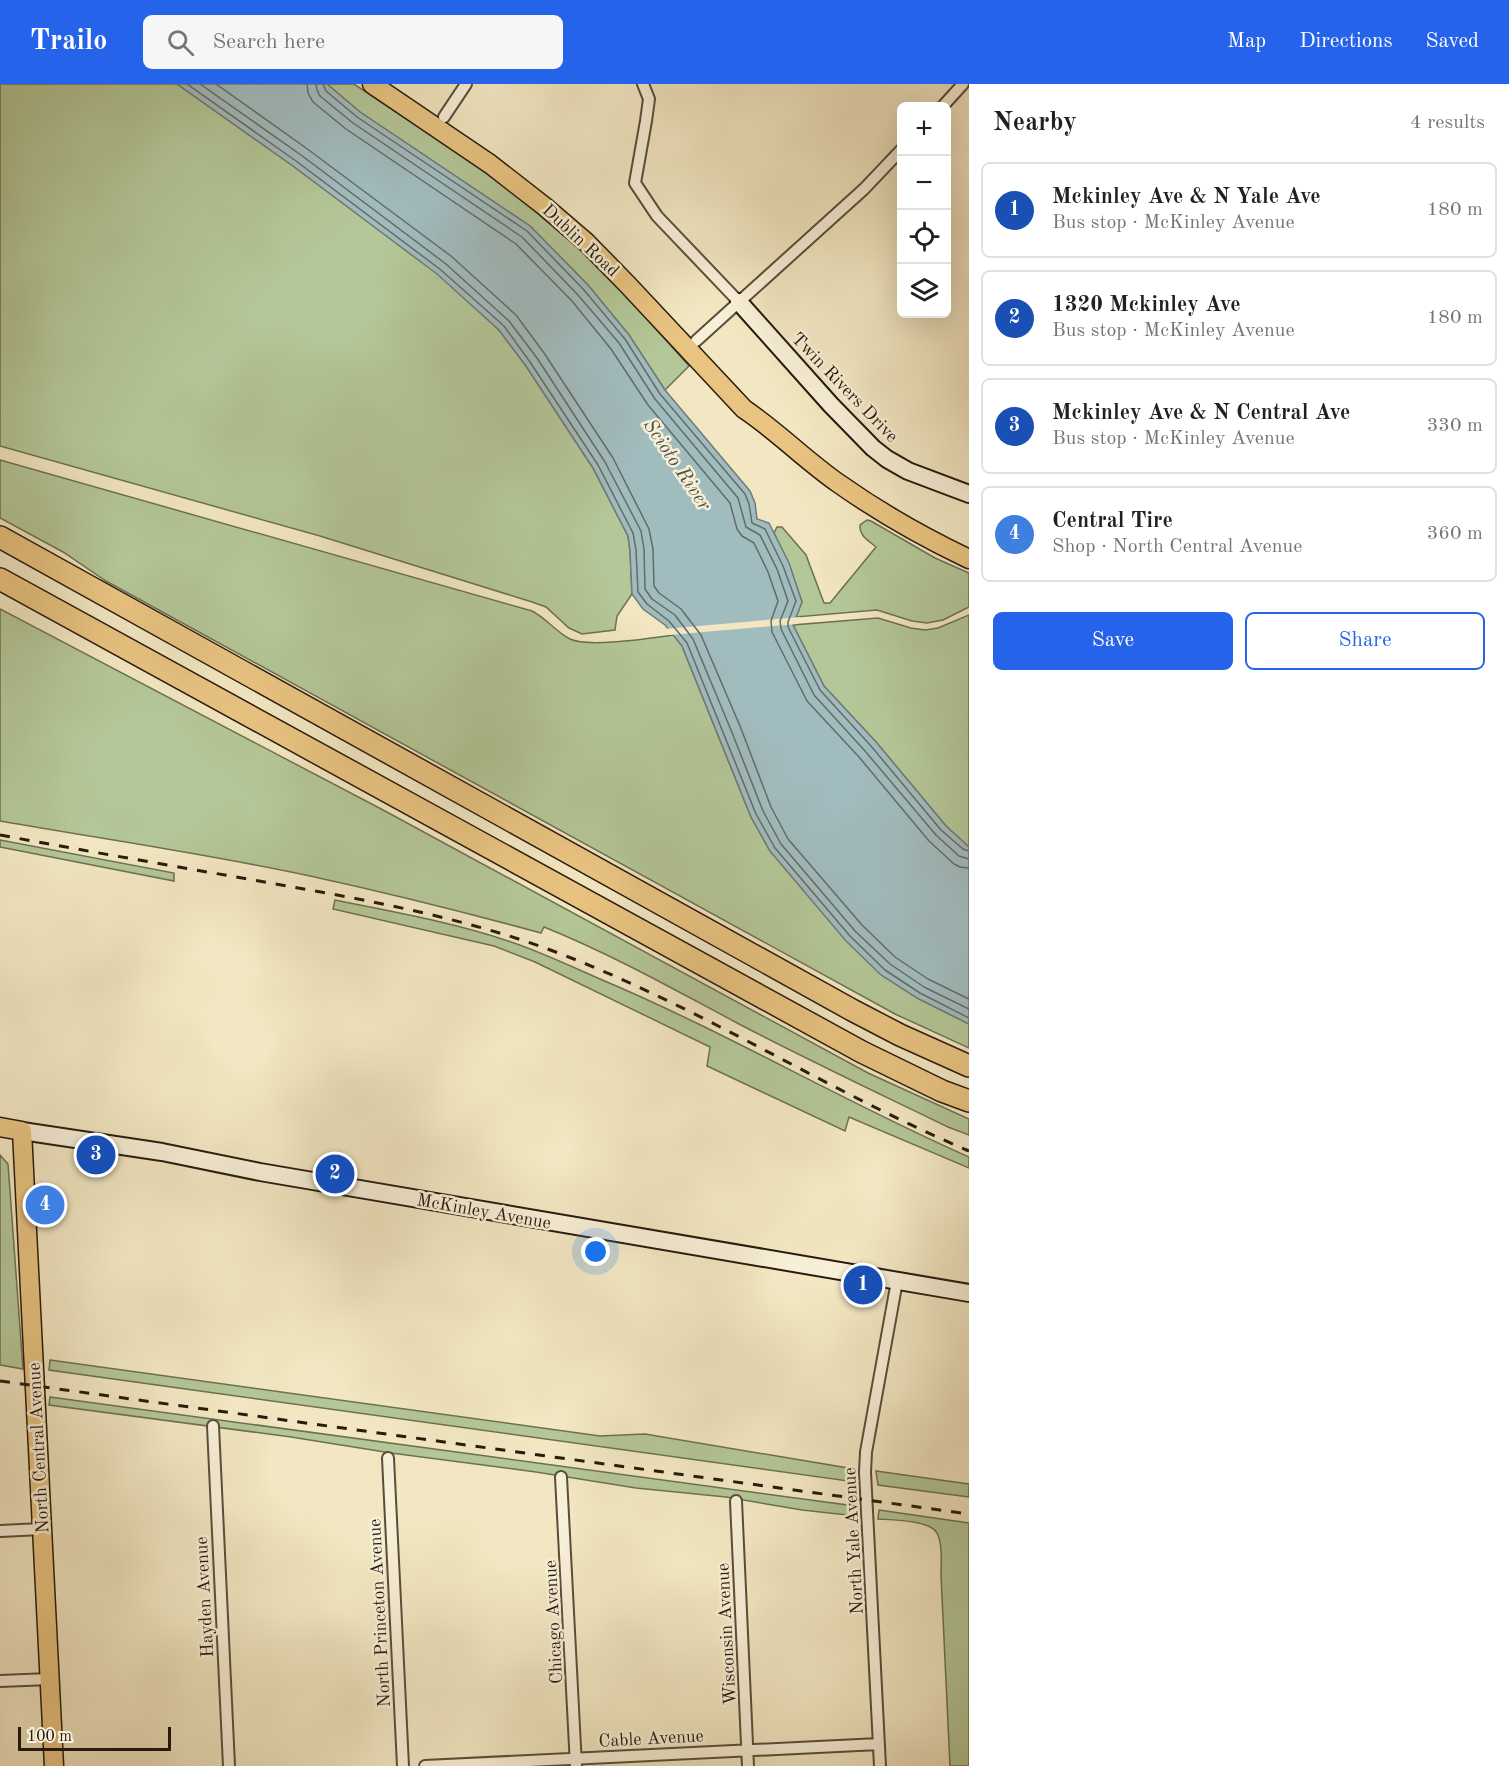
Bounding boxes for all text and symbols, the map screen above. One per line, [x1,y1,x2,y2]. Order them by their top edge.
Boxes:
search box [143,15,563,69]
icon: search [164,26,197,59]
text: Trailo [30,28,107,56]
text: Search here [212,31,325,53]
text: Map [1227,31,1266,52]
text: Directions [1299,31,1393,52]
text: Saved [1426,31,1479,52]
map controls [897,102,951,318]
button: + [897,102,951,156]
text: Nearby [993,110,1077,136]
text: 4 results [1410,113,1485,133]
button: − [897,156,951,210]
text: Mckinley Ave & N Yale Ave [1052,186,1321,208]
text: 1 [1009,200,1020,220]
text: 180 m [1427,200,1483,220]
street label: Dublin Road [539,201,622,281]
button: locate [897,210,951,264]
text: Bus stop · McKinley Avenue [1052,213,1295,233]
button: layers [897,264,951,318]
text: 1320 Mckinley Ave [1052,294,1241,316]
text: 2 [1009,308,1020,328]
text: 180 m [1427,308,1483,328]
text: Bus stop · McKinley Avenue [1052,321,1295,341]
street label: Twin Rivers Drive [788,329,901,446]
text: Mckinley Ave & N Central Ave [1052,402,1350,424]
water label: Scioto River [639,416,714,515]
text: 3 [1009,416,1020,436]
text: 330 m [1427,416,1483,436]
text: Bus stop · McKinley Avenue [1052,429,1295,449]
text: Central Tire [1052,510,1173,532]
text: 4 [1009,524,1020,544]
text: 360 m [1427,524,1483,544]
text: Shop · North Central Avenue [1052,537,1302,557]
button: Save [993,612,1233,670]
button: Share [1245,612,1485,670]
pin: 3 [76,1132,116,1178]
pin: 2 [316,1152,354,1196]
pin: 4 [26,1182,64,1228]
street label: McKinley Avenue [415,1191,552,1233]
your location [581,1237,610,1266]
pin: 1 [844,1262,882,1308]
street label: North Central Avenue [26,1362,52,1534]
street label: North Yale Avenue [841,1467,867,1615]
street label: North Princeton Avenue [366,1518,394,1708]
street label: Hayden Avenue [193,1536,217,1658]
street label: Chicago Avenue [542,1559,566,1684]
street label: Wisconsin Avenue [714,1562,740,1705]
scale bar [18,1724,171,1752]
street label: Cable Avenue [598,1727,704,1751]
text: 100 m [27,1729,72,1745]

